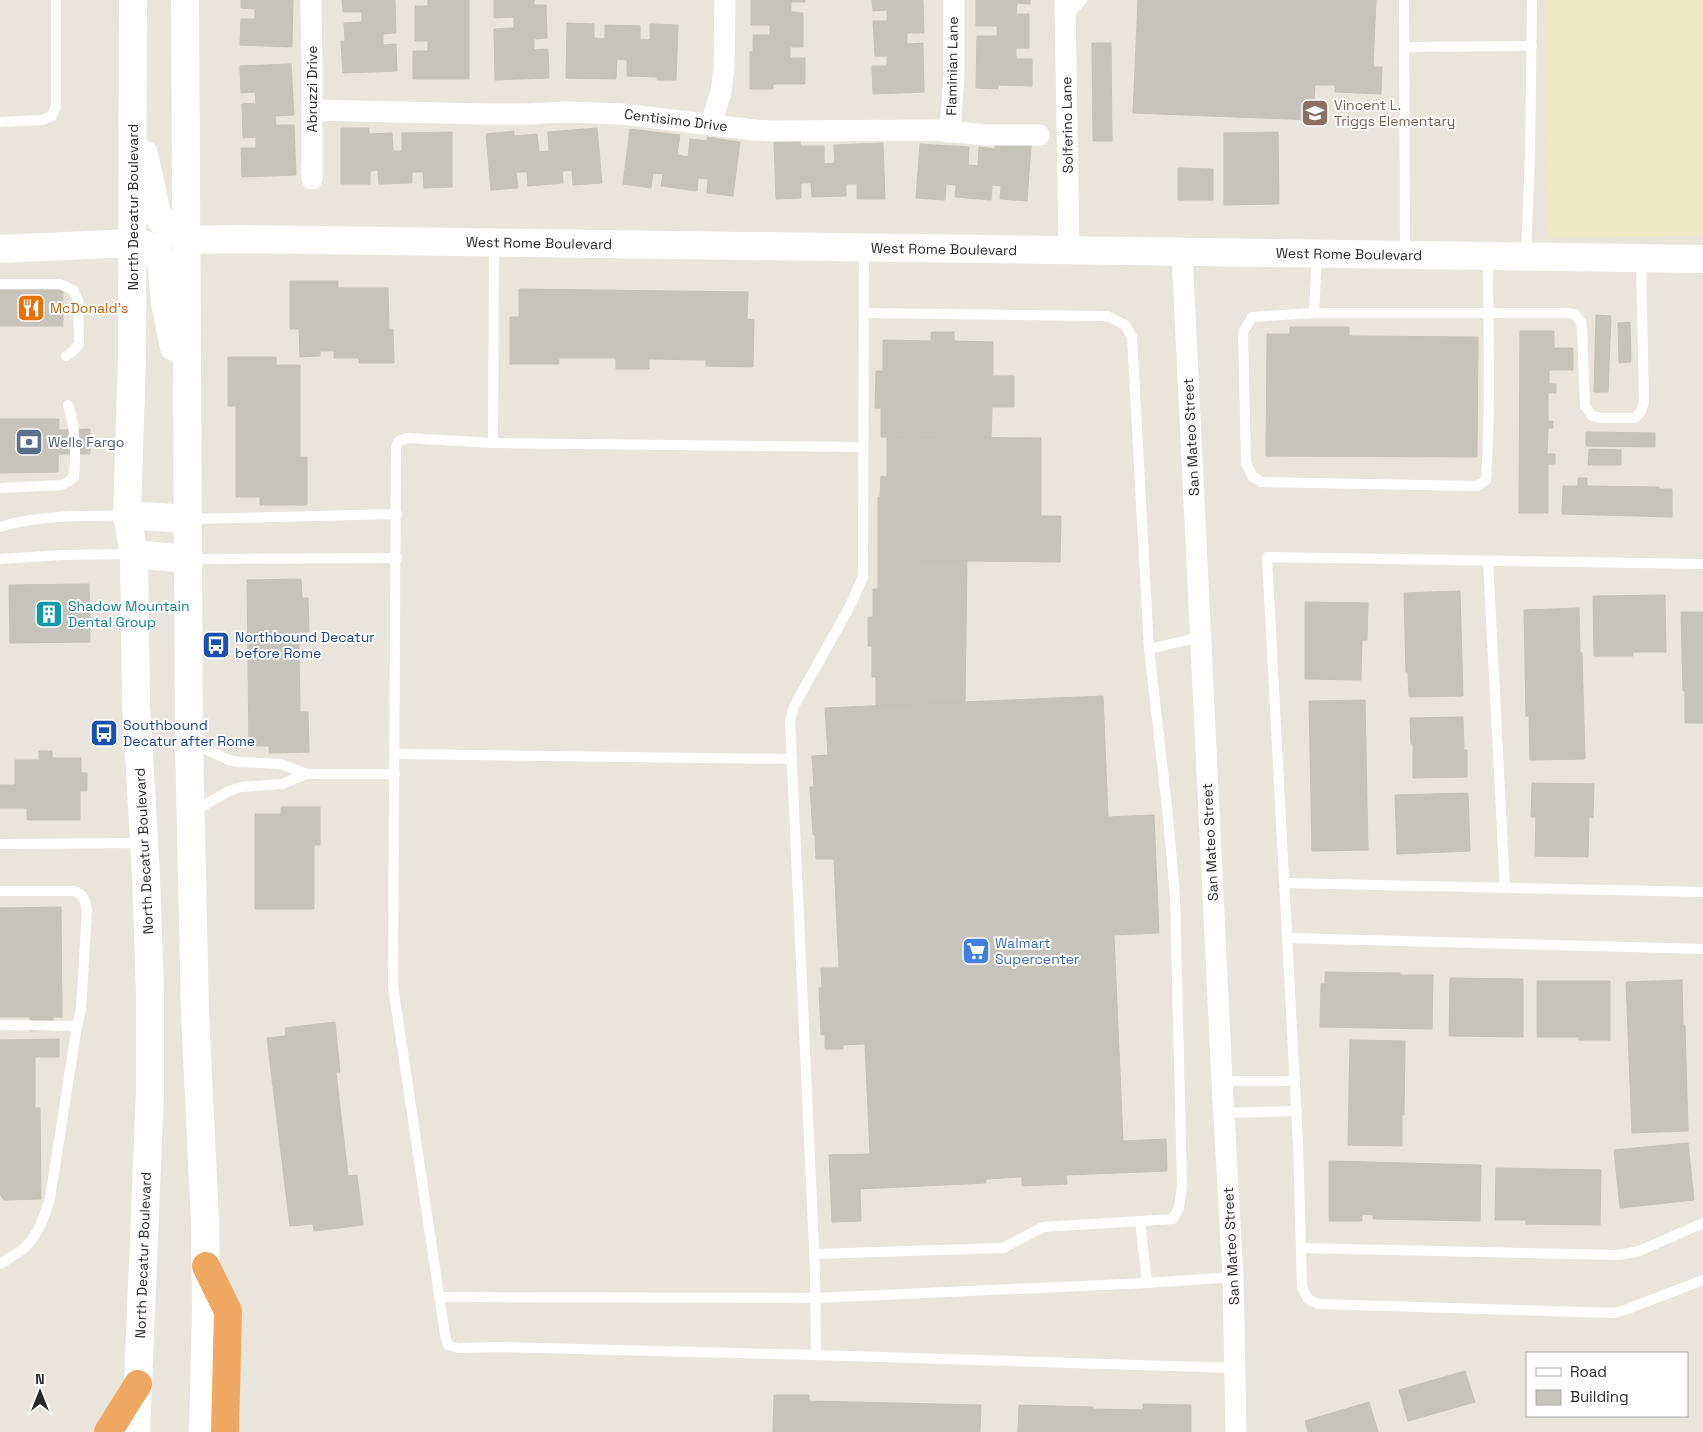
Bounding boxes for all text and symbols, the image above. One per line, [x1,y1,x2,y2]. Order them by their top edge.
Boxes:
street label: Flaminian Lane [942,16,962,116]
street label: Abruzzi Drive [303,46,321,132]
street label: Solferino Lane [1057,76,1077,174]
place label: Vincent L. Triggs Elementary [1334,96,1455,130]
school or university icon: Vincent L. Triggs Elementary [1300,98,1330,128]
street label: Centisimo Drive [623,105,729,135]
street label: North Decatur Boulevard [124,124,142,290]
street label: West Rome Boulevard [466,233,612,253]
street label: West Rome Boulevard [871,239,1017,259]
street label: West Rome Boulevard [1276,244,1422,264]
restaurant icon: McDonald's [16,293,46,323]
place label: McDonald's [50,299,128,317]
street label: San Mateo Street [1179,378,1203,496]
bank icon: Wells Fargo [14,427,44,457]
place label: Wells Fargo [48,433,124,451]
place label: Shadow Mountain Dental Group [68,597,190,631]
building icon: Shadow Mountain Dental Group [34,599,64,629]
place label: Northbound Decatur before Rome [235,628,375,662]
bus stop icon: Northbound Decatur before Rome [201,630,231,660]
place label: Southbound Decatur after Rome [123,716,255,750]
bus stop icon: Southbound Decatur after Rome [89,718,119,748]
street label: North Decatur Boulevard [131,767,157,935]
street label: San Mateo Street [1198,783,1222,901]
place label: Walmart Supercenter [995,934,1079,968]
supermarket icon: Walmart Supercenter [961,936,991,966]
street label: North Decatur Boulevard [131,1171,155,1339]
street label: San Mateo Street [1219,1187,1243,1305]
legend [1526,1352,1688,1417]
text: Road [1570,1362,1607,1381]
north arrow [15,1367,65,1417]
text: N [35,1370,45,1388]
text: Building [1570,1387,1629,1406]

